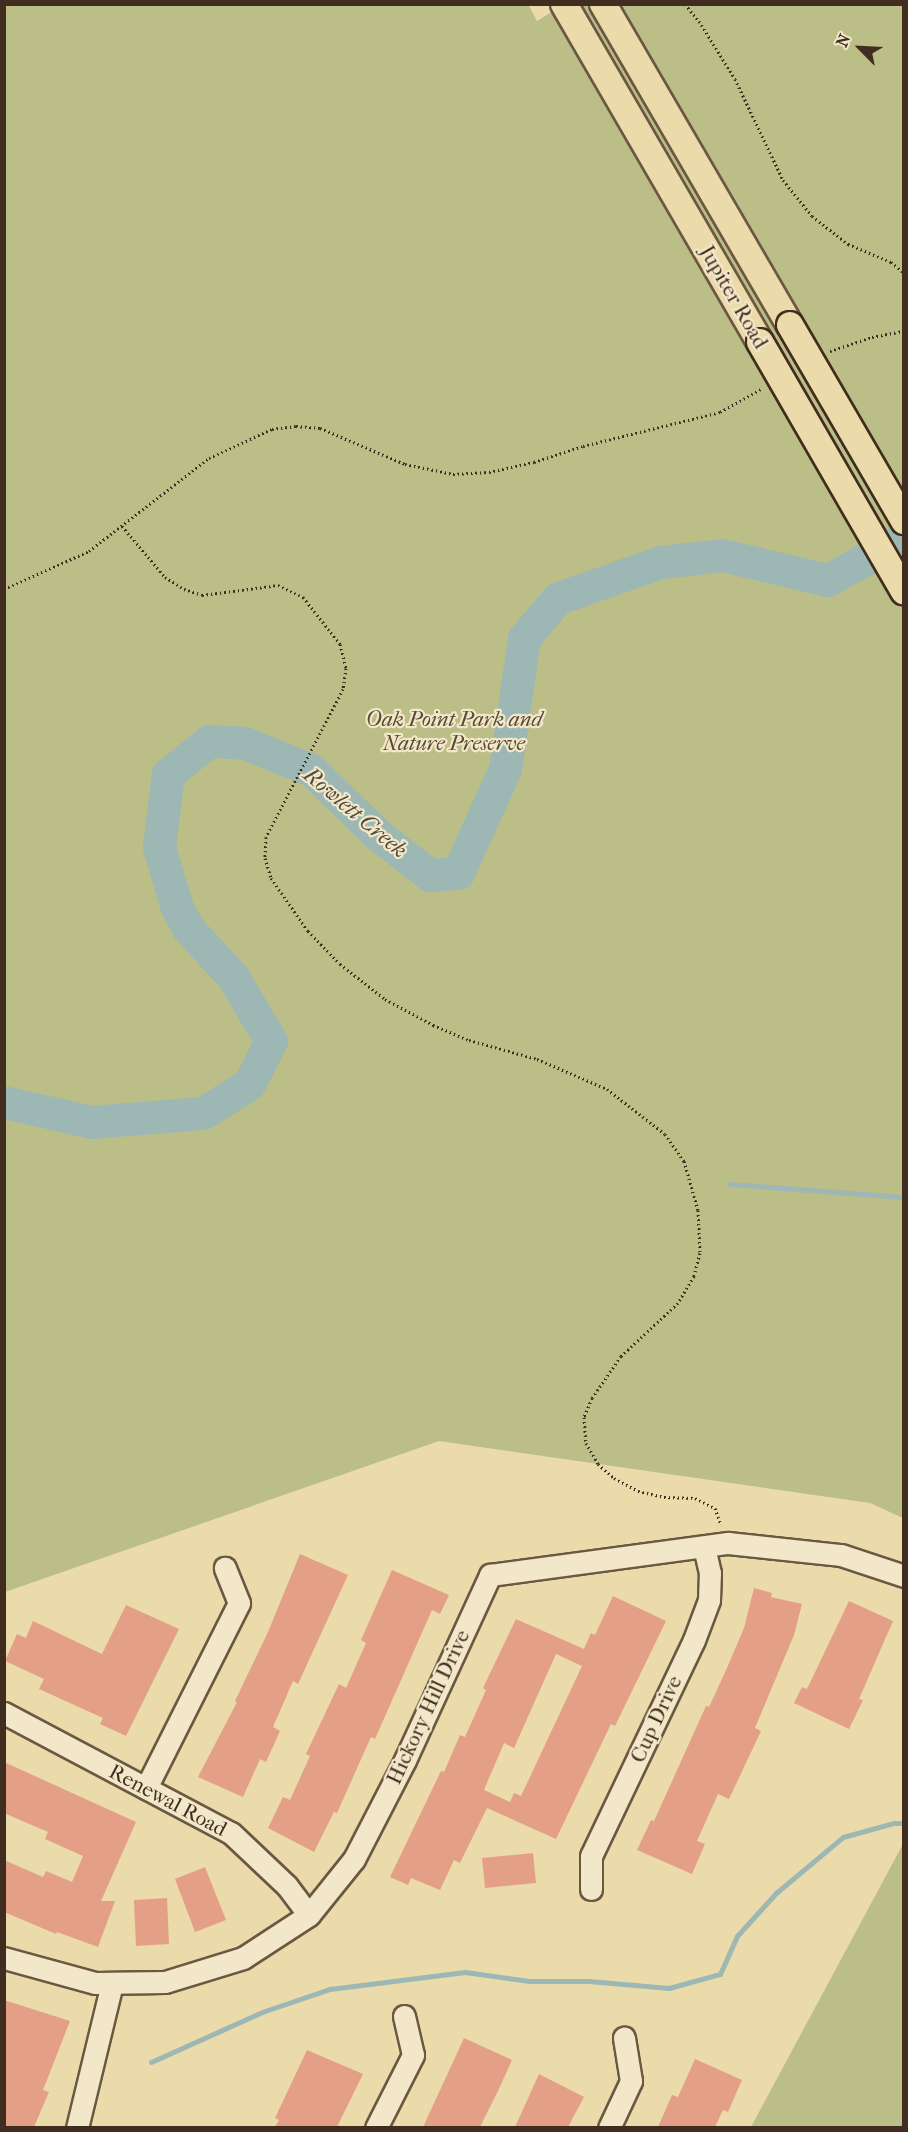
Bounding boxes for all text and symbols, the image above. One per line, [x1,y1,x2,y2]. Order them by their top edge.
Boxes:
north arrow [830,18,890,78]
text: N [832,31,854,50]
street label: Jupiter Road [694,241,774,353]
park label: Oak Point Park and Nature Preserve [366,706,542,756]
water label: Rowlett Creek [298,762,412,864]
street label: Hickory Hill Drive [381,1626,475,1788]
street label: Cup Drive [625,1671,687,1767]
street label: Renewal Road [105,1758,231,1842]

